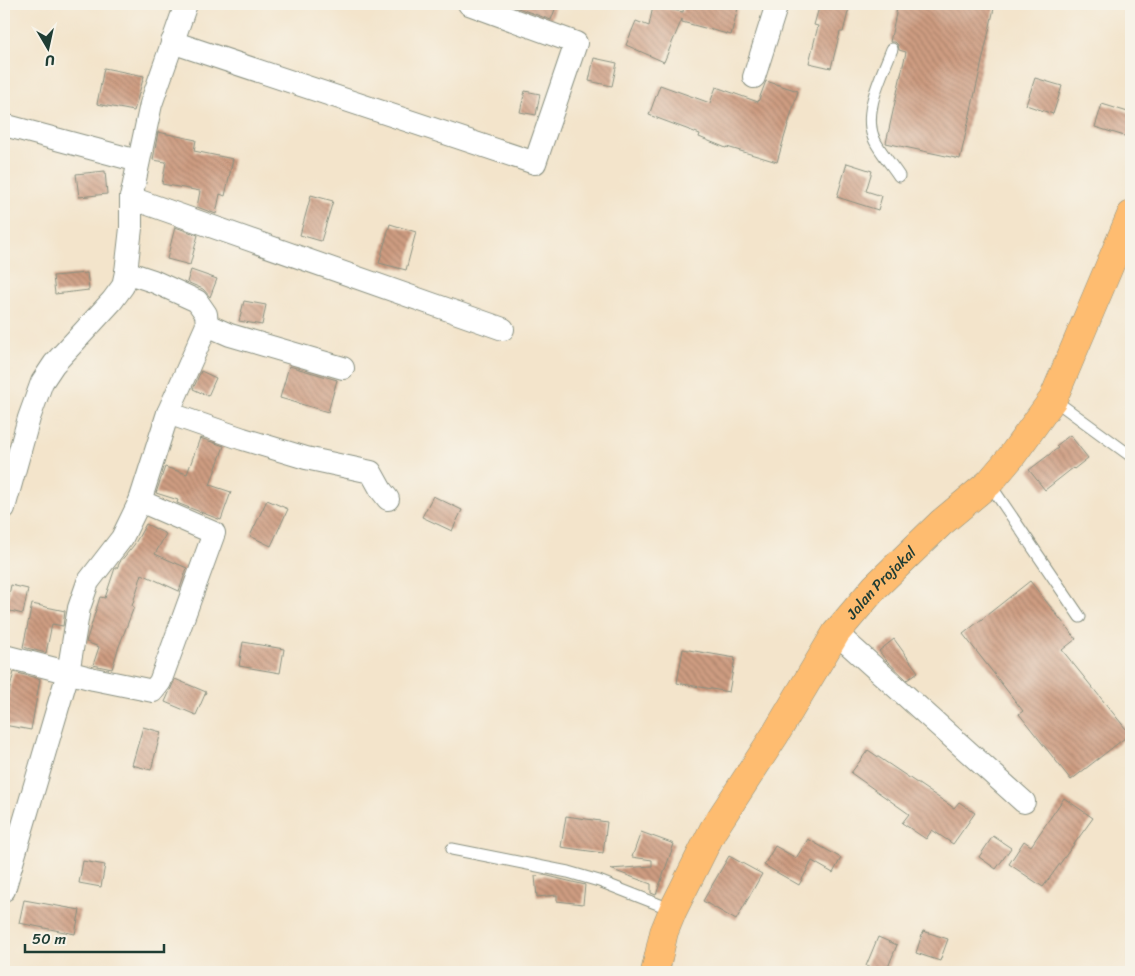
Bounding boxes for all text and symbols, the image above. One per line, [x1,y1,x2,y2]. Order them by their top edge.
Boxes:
north arrow [22,22,72,72]
text: U [43,47,56,74]
street label: Jalan Projakal [839,540,923,626]
scale bar [25,921,164,953]
text: 50 m [32,926,67,952]

